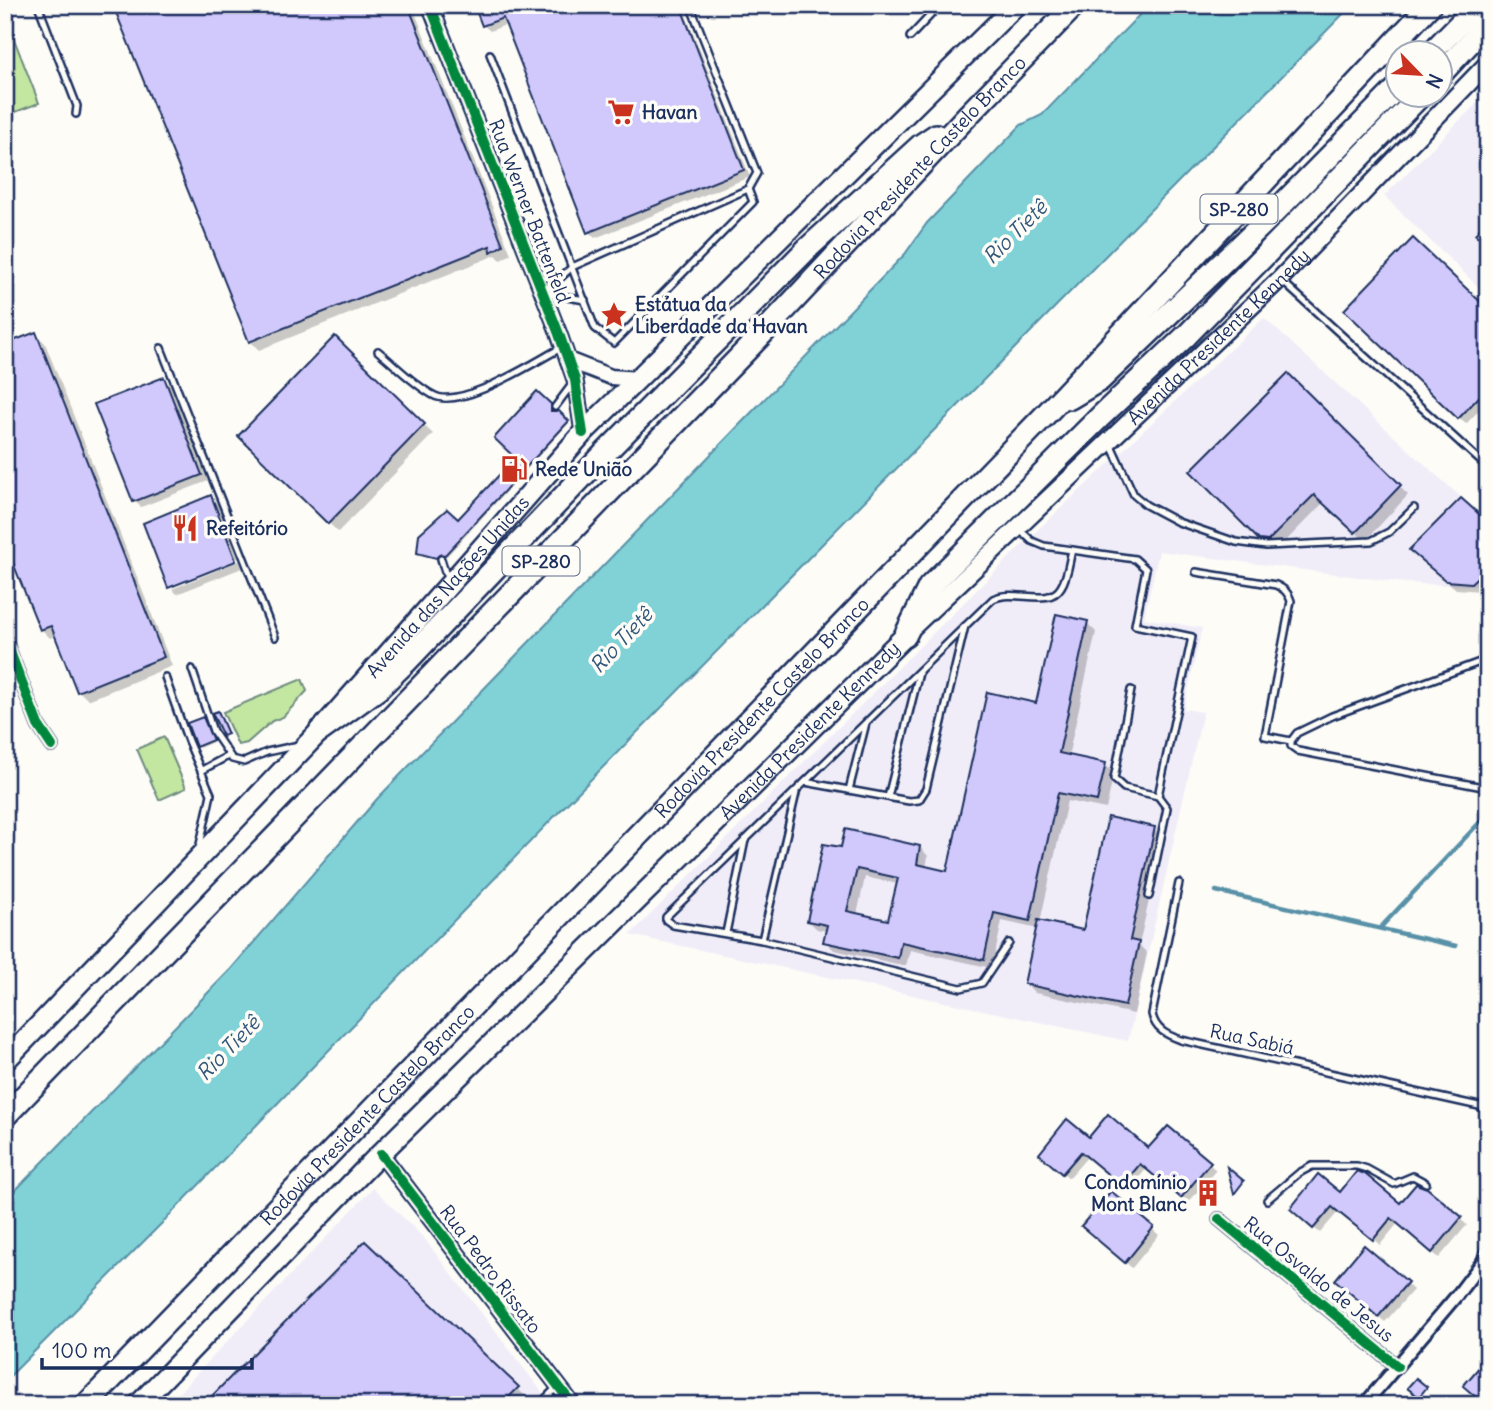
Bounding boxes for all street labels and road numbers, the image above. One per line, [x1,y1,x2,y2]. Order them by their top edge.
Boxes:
street label: Rodovia Presidente Castelo Branco [808,51,1031,284]
street label: Rua Werner Battenfeld [484,116,576,306]
road number: SP-280 [1200,194,1278,224]
street label: Avenida Presidente Kennedy [1122,243,1315,430]
street label: Avenida das Nações Unidas [361,490,534,682]
road number: SP-280 [503,546,580,576]
street label: Rodovia Presidente Castelo Branco [649,592,874,823]
street label: Avenida Presidente Kennedy [714,636,905,825]
street label: Rodovia Presidente Castelo Branco [255,999,479,1230]
street label: Rua Sabiá [1208,1018,1296,1060]
street label: Rua Pedro Rissato [435,1200,547,1338]
street label: Rua Osvaldo de Jesus [1239,1211,1399,1347]

